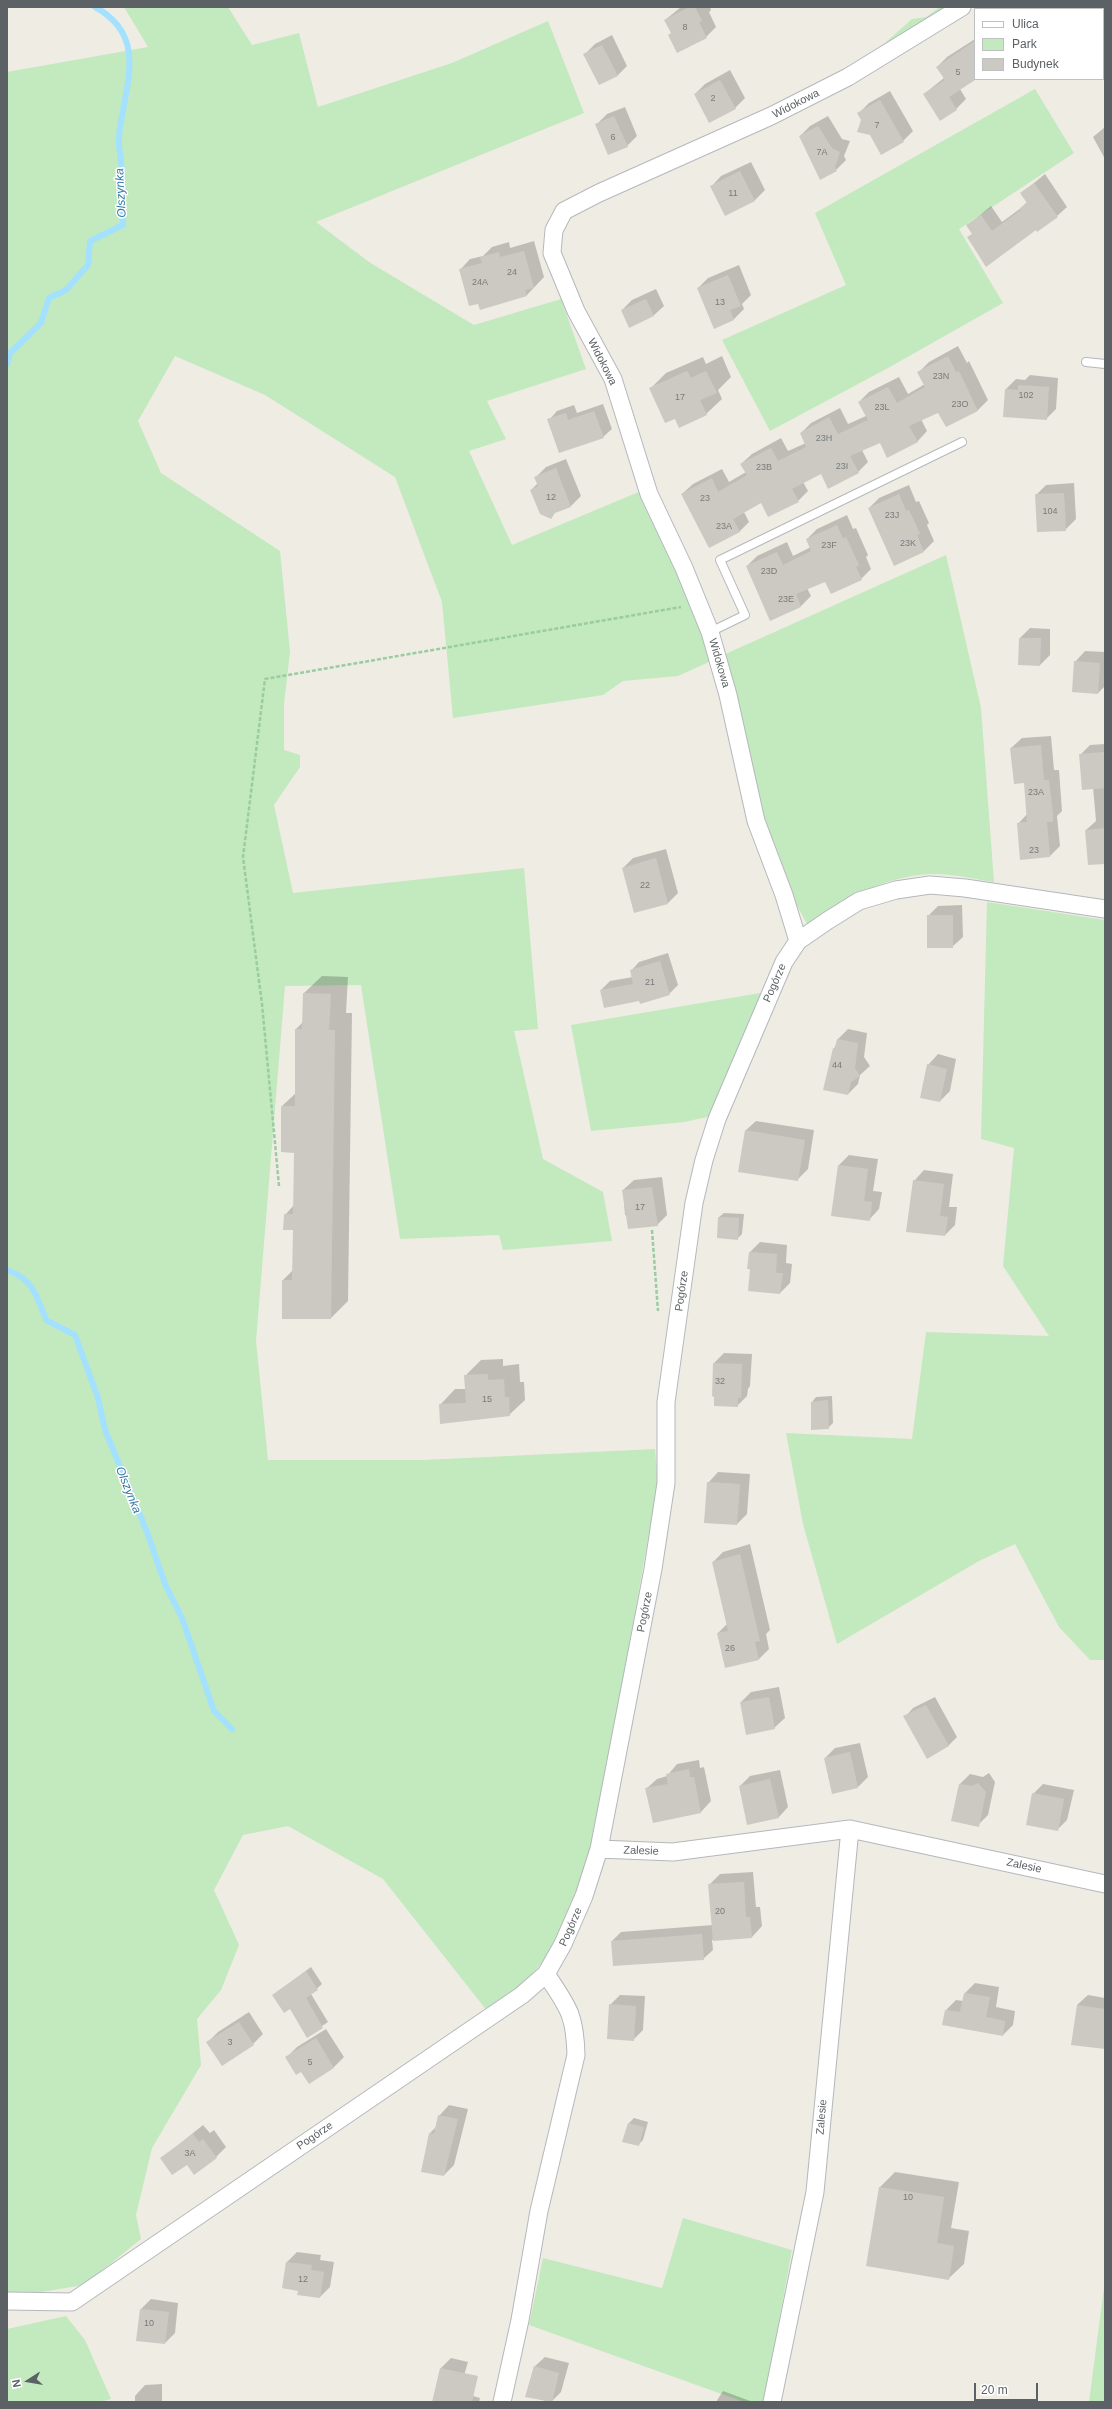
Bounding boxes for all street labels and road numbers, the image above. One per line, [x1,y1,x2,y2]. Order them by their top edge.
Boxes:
street label: Widokowa [770,87,822,121]
street label: Widokowa [585,336,619,388]
street label: Widokowa [706,637,732,689]
street label: Pogórze [761,962,789,1004]
street label: Pogórze [673,1270,691,1312]
street label: Pogórze [635,1591,655,1633]
street label: Zalesie [623,1844,659,1858]
street label: Zalesie [1005,1856,1043,1876]
street label: Pogórze [557,1906,585,1948]
street label: Zalesie [814,2099,830,2135]
street label: Pogórze [294,2119,336,2153]

